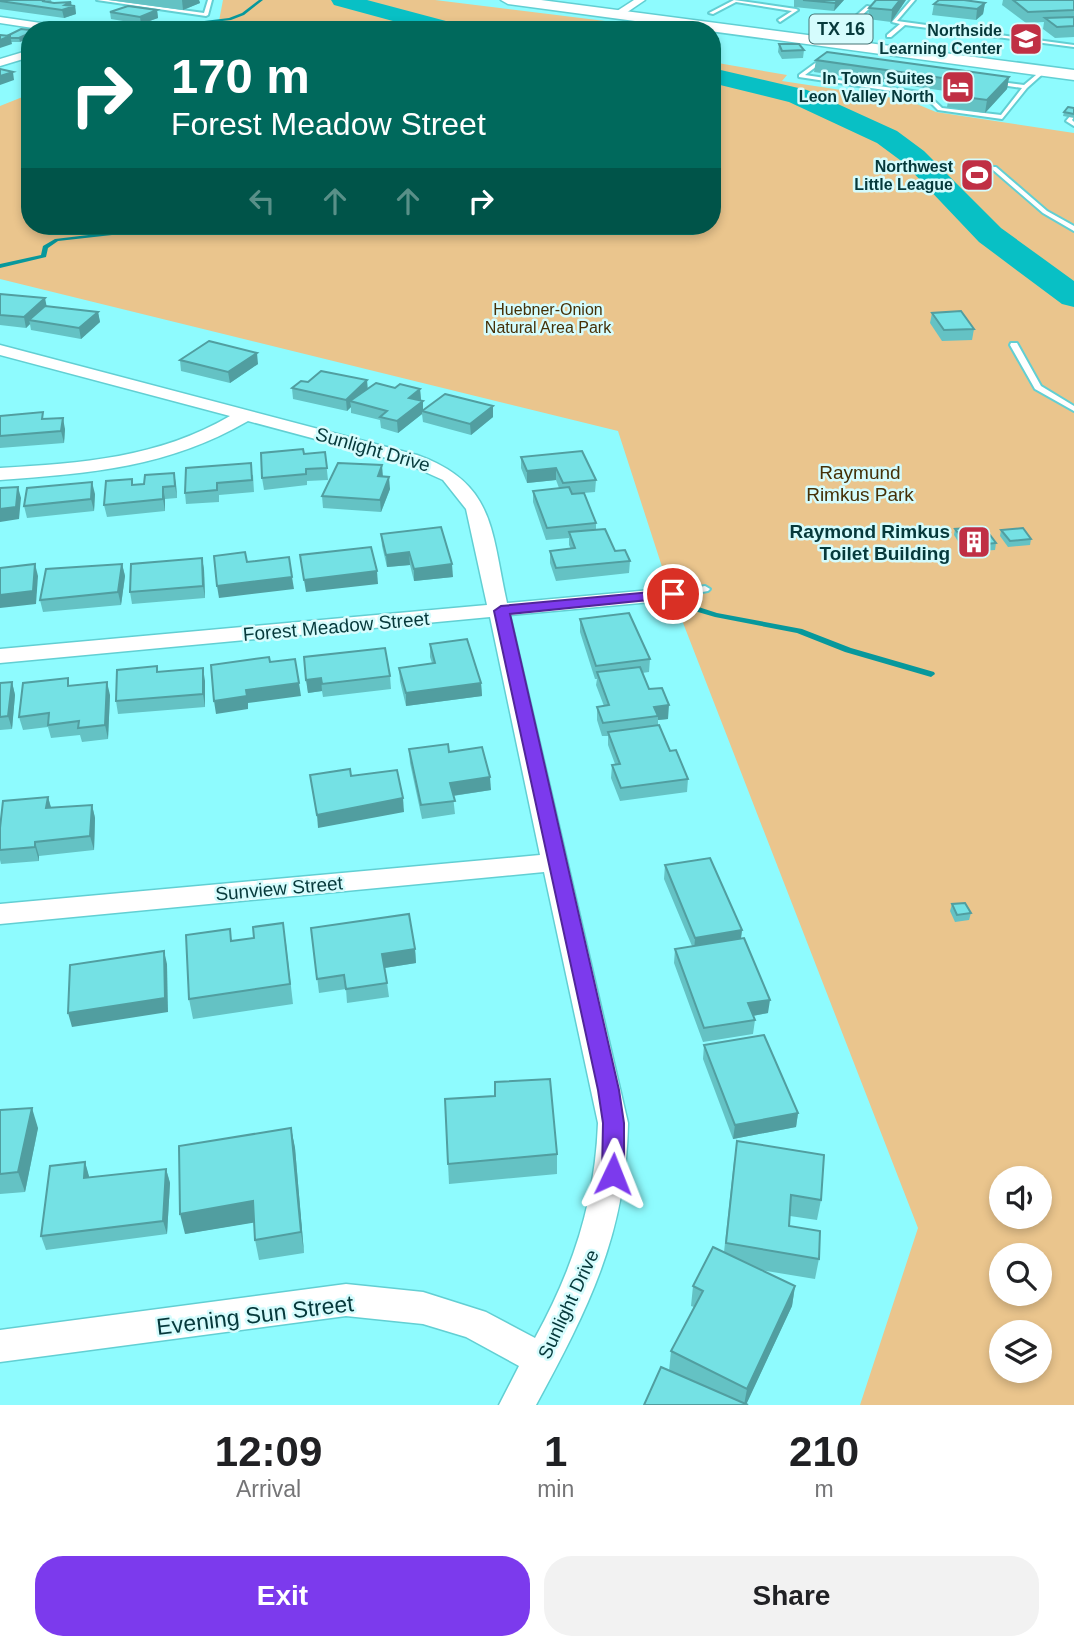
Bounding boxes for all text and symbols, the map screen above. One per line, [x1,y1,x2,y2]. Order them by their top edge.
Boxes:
road number: TX 16 [810,15,872,44]
school or university icon: Northside Learning Center [1007,20,1045,58]
place label: Northside Learning Center [879,22,1002,57]
icon: right [56,49,147,140]
text: 170 m [171,49,310,103]
hotel icon: In Town Suites Leon Valley North [939,68,977,106]
place label: In Town Suites Leon Valley North [799,70,934,105]
text: Forest Meadow Street [171,106,486,142]
sports icon: Northwest Little League [958,156,996,194]
place label: Northwest Little League [854,158,954,193]
icon: left [243,182,281,220]
icon: ahead [316,182,354,220]
icon: ahead [389,182,427,220]
icon: right [462,182,500,220]
park label: Huebner-Onion Natural Area Park [485,301,612,336]
street label: Sunlight Drive [313,423,433,476]
park label: Raymund Rimkus Park [806,462,914,505]
place label: Raymond Rimkus Toilet Building [790,521,950,564]
building icon: Raymond Rimkus Toilet Building [955,523,993,561]
pin [643,564,703,624]
icon: arrive [654,575,692,613]
street label: Forest Meadow Street [242,608,431,645]
street label: Sunview Street [214,872,344,905]
position arrow [576,1137,650,1211]
map controls [989,1166,1052,1383]
button: sound [989,1166,1052,1229]
button: search [989,1243,1052,1306]
street label: Sunlight Drive [534,1246,603,1362]
street label: Evening Sun Street [155,1290,356,1340]
button: layers [989,1320,1052,1383]
text: 12:09 [215,1428,322,1475]
text: 1 [544,1428,567,1475]
text: 210 [789,1428,859,1475]
text: Arrival [236,1476,301,1502]
text: min [537,1476,574,1502]
text: m [815,1476,834,1502]
button: Exit [35,1556,530,1636]
button: Share [544,1556,1039,1636]

